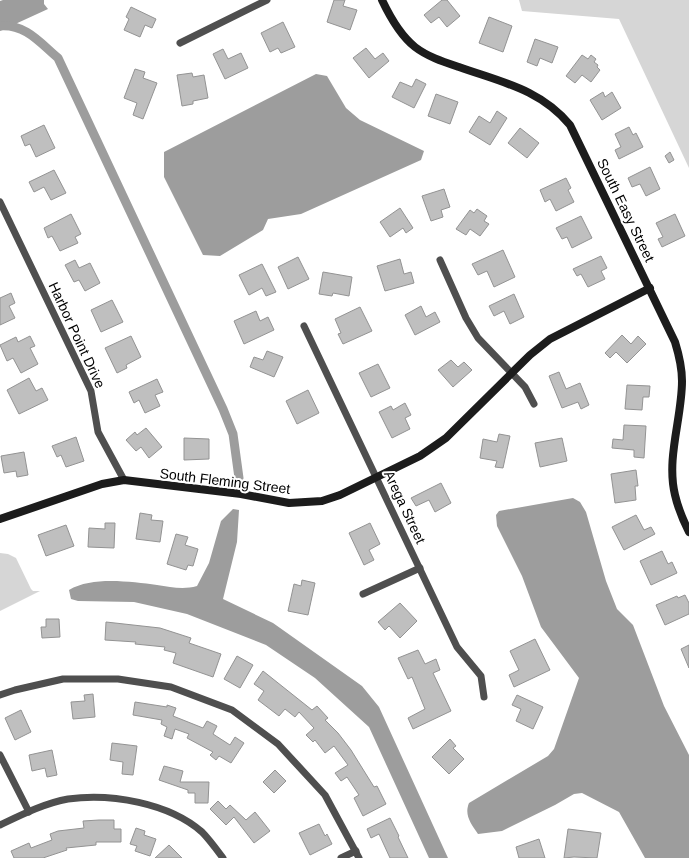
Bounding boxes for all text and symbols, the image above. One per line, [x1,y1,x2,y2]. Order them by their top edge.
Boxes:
street label: South Easy Street [594,156,658,264]
street label: Harbor Point Drive [45,279,109,391]
street label: South Fleming Street [159,465,291,497]
street label: Arega Street [381,468,429,546]

